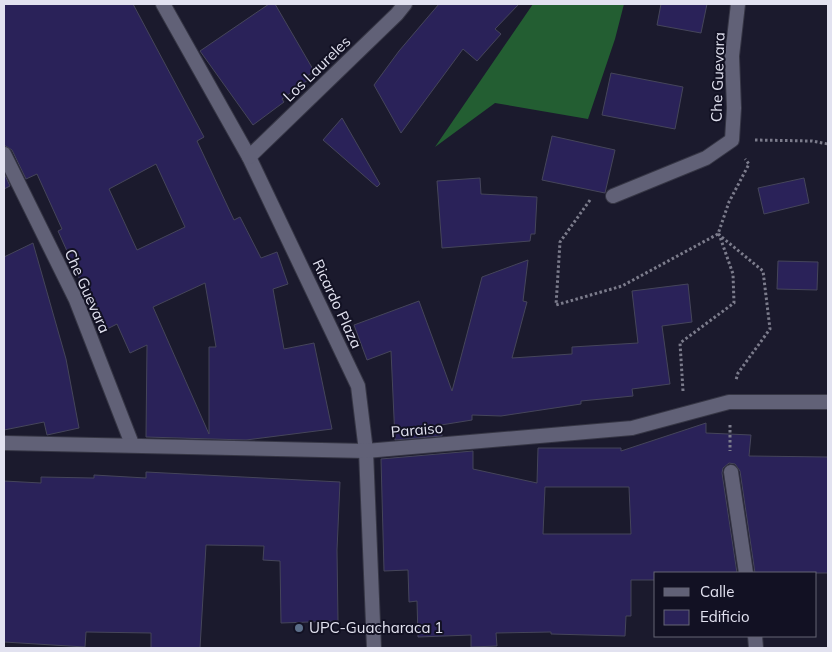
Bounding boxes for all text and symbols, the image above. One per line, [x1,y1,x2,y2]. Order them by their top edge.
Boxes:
street label: Los Laureles [279,32,354,106]
street label: Che Guevara [706,32,729,122]
street label: Che Guevara [60,246,114,336]
street label: Ricardo Plaza [309,256,366,351]
street label: Paraiso [390,418,444,441]
legend [654,572,817,637]
text: Calle [700,582,734,601]
text: Edificio [700,607,750,626]
place label: UPC-Guacharaca 1 [309,618,443,637]
marker: UPC-Guacharaca 1 [293,622,305,634]

